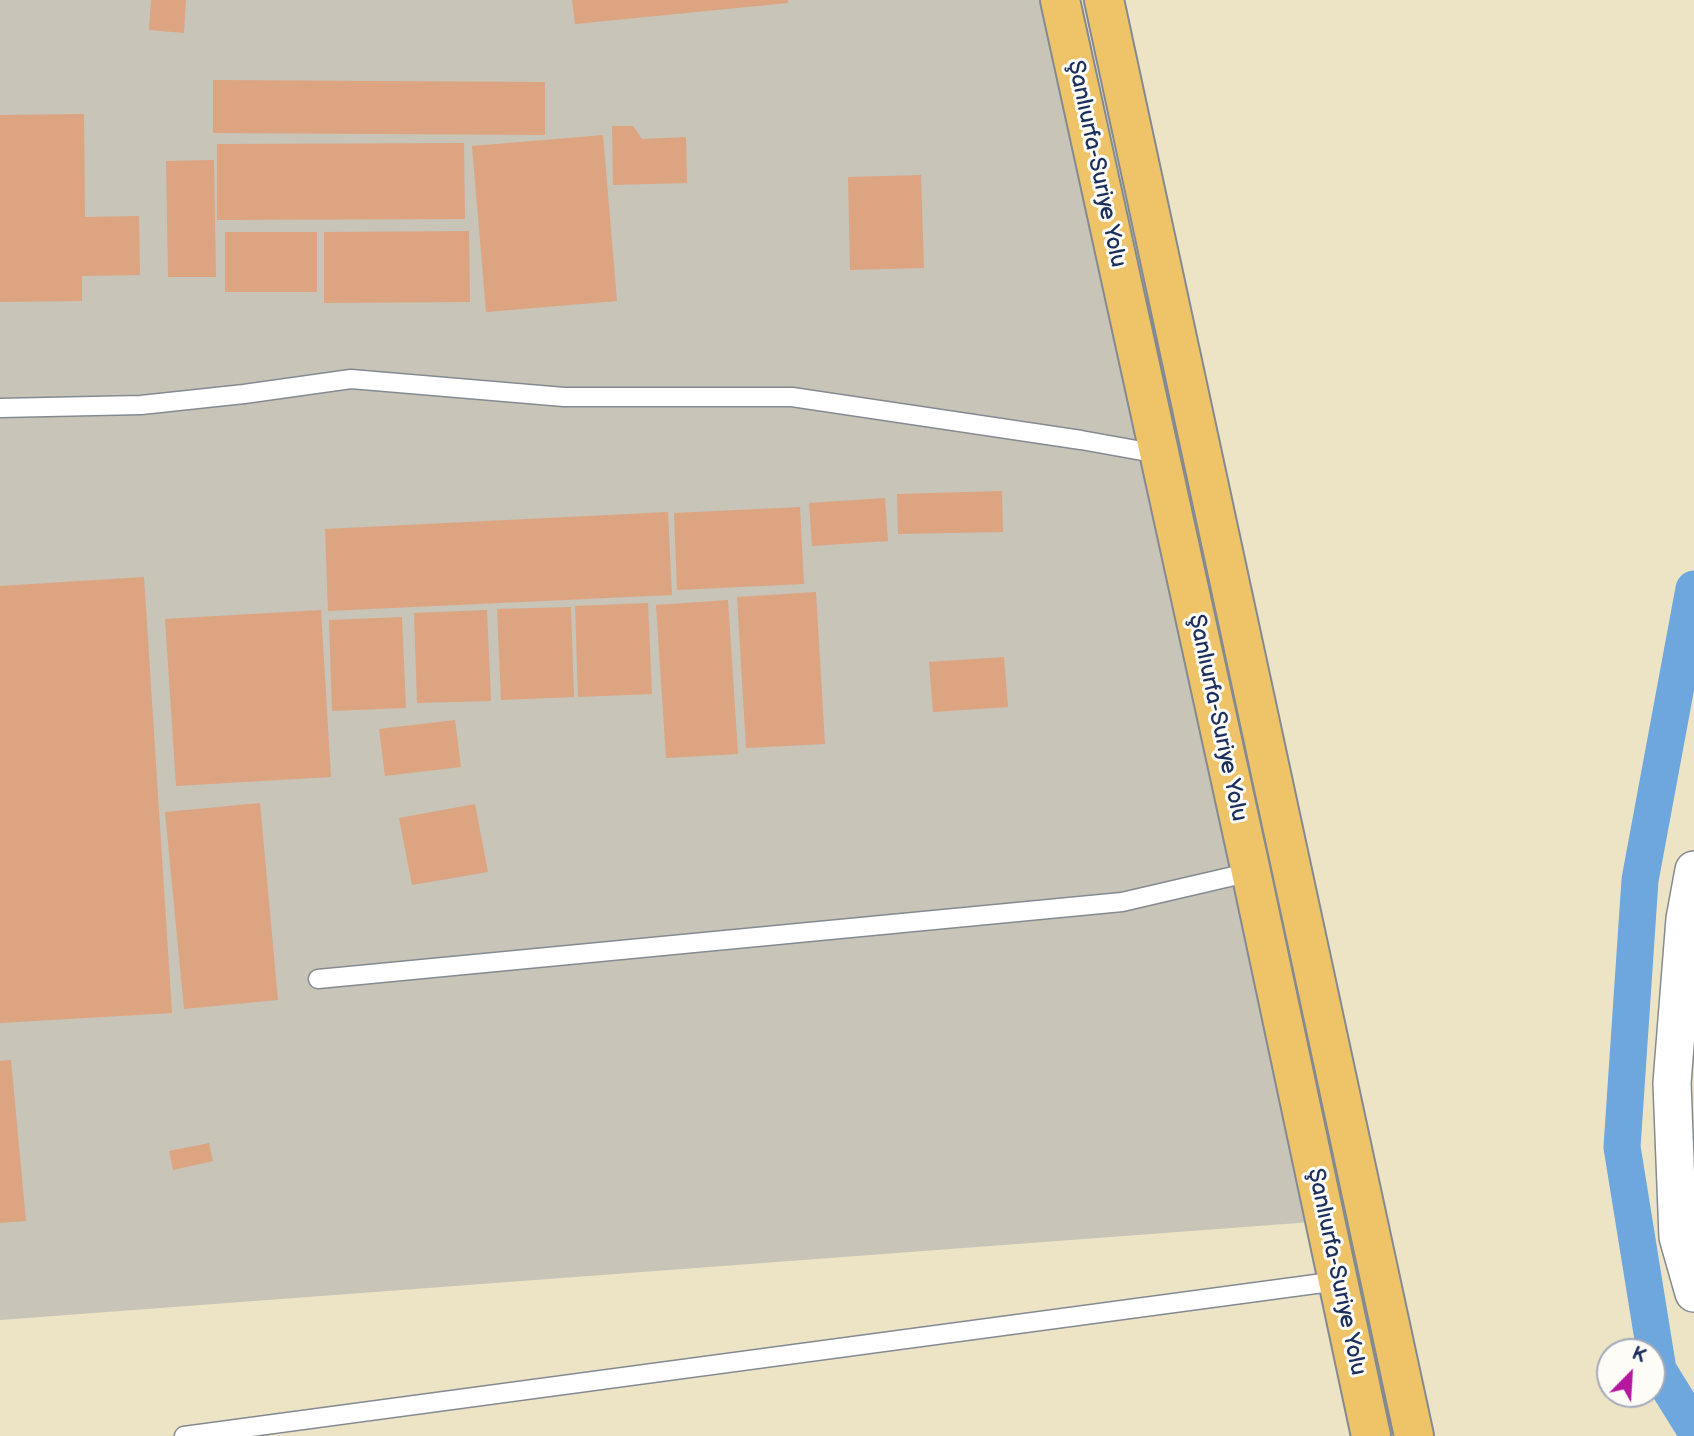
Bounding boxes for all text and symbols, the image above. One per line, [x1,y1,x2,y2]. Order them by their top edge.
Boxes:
street label: Şanlıurfa-Suriye Yolu [1061,58,1131,270]
street label: Şanlıurfa-Suriye Yolu [1182,612,1252,824]
street label: Şanlıurfa-Suriye Yolu [1301,1166,1371,1378]
north arrow [1596,1338,1666,1408]
text: K [1628,1342,1650,1368]

